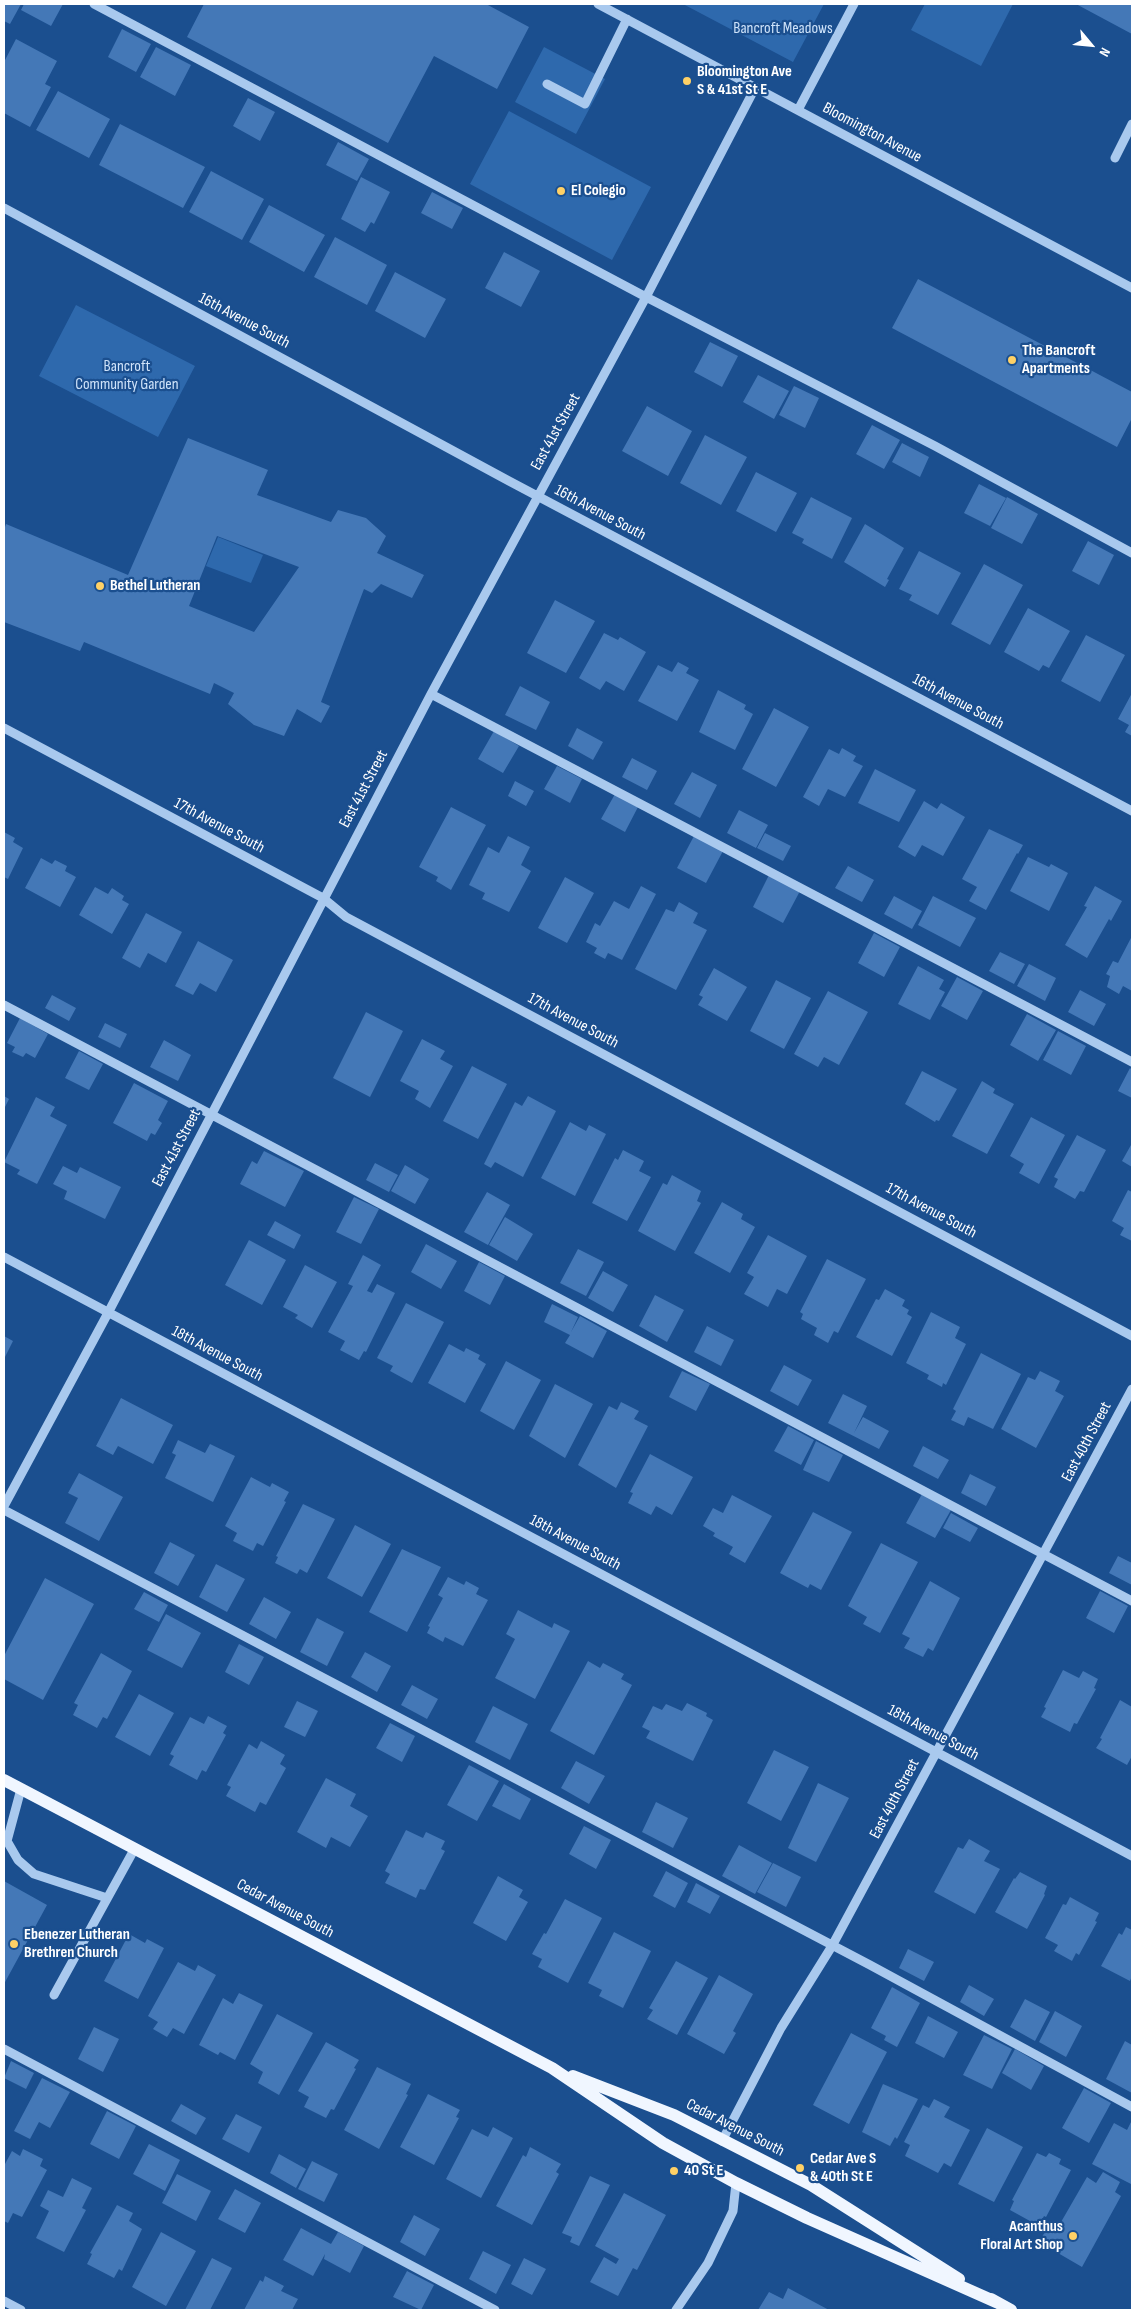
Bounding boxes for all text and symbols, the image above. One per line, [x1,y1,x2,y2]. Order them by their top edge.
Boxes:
park label: Bancroft Meadows [733,19,833,39]
north arrow [1066,20,1116,70]
text: N [1095,45,1114,60]
place label: Bloomington Ave S & 41st St E [697,62,792,100]
marker: Bloomington Ave S & 41st St E [681,75,693,87]
street label: Bloomington Avenue [819,99,925,167]
place label: El Colegio [571,181,626,201]
marker: El Colegio [555,185,567,197]
street label: 16th Avenue South [195,289,293,353]
place label: The Bancroft Apartments [1022,341,1095,379]
marker: The Bancroft Apartments [1006,354,1018,366]
park label: Bancroft Community Garden [75,357,179,395]
street label: East 41st Street [527,390,585,474]
street label: 16th Avenue South [551,481,649,545]
place label: Bethel Lutheran [110,576,200,596]
marker: Bethel Lutheran [94,580,106,592]
street label: 16th Avenue South [909,670,1007,734]
street label: East 41st Street [336,747,392,831]
street label: 17th Avenue South [170,794,268,858]
street label: 17th Avenue South [524,989,622,1053]
street label: East 41st Street [149,1106,205,1190]
street label: 17th Avenue South [882,1179,980,1243]
street label: 18th Avenue South [168,1322,266,1386]
street label: East 40th Street [1058,1399,1116,1485]
street label: 18th Avenue South [526,1511,624,1575]
street label: 18th Avenue South [884,1701,982,1765]
street label: East 40th Street [866,1756,924,1842]
street label: Cedar Avenue South [233,1875,337,1943]
place label: Ebenezer Lutheran Brethren Church [24,1925,130,1963]
marker: Ebenezer Lutheran Brethren Church [8,1938,20,1950]
street label: Cedar Avenue South [683,2095,787,2161]
place label: Cedar Ave S & 40th St E [810,2149,876,2187]
place label: 40 St E [684,2161,723,2181]
marker: Cedar Ave S & 40th St E [794,2162,806,2174]
marker: 40 St E [668,2165,680,2177]
place label: Acanthus Floral Art Shop [980,2217,1063,2255]
marker: Acanthus Floral Art Shop [1067,2230,1079,2242]

